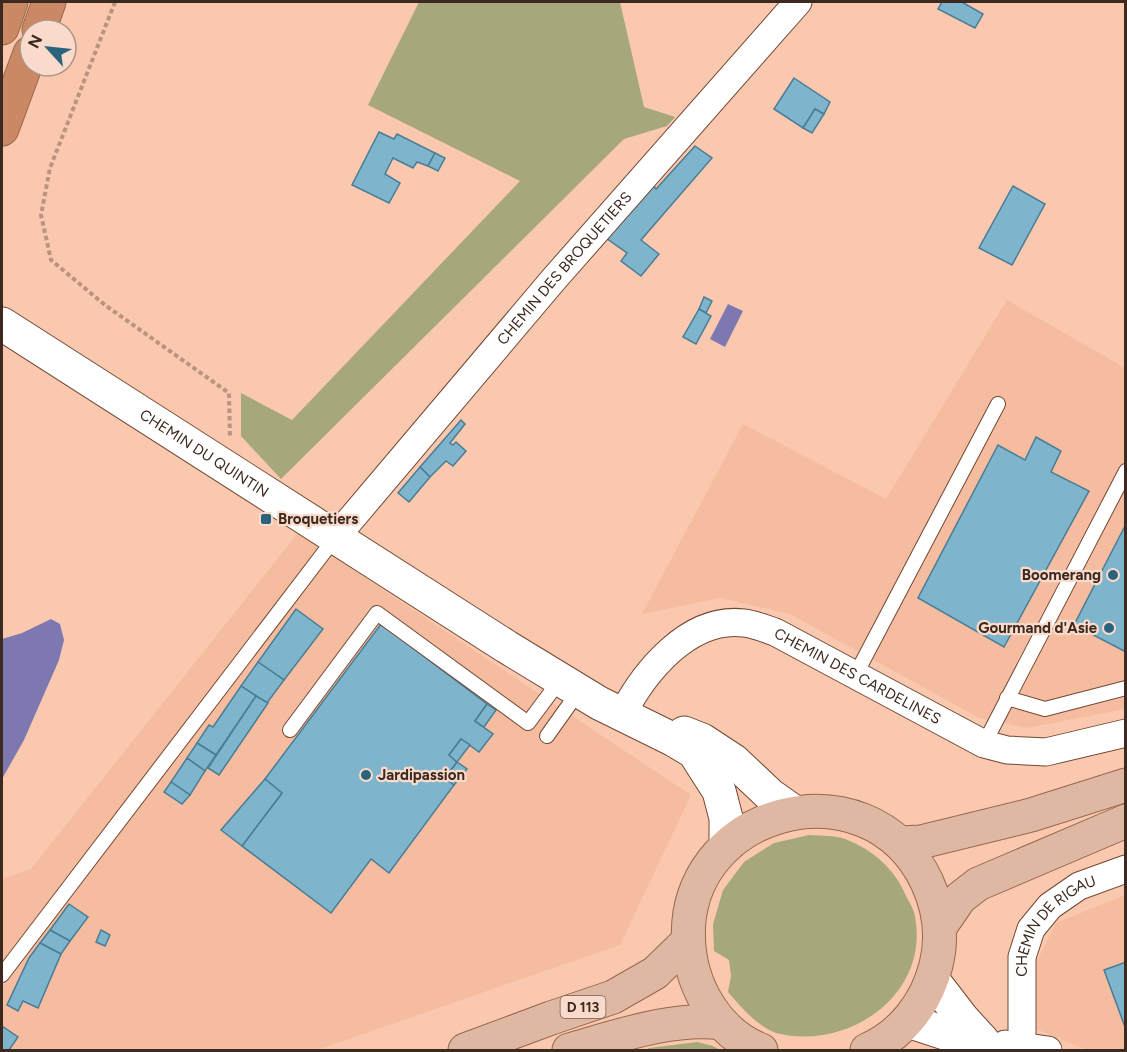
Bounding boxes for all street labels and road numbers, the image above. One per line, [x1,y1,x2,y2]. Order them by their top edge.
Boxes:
street label: CHEMIN DES BROQUETIERS [493,188,636,349]
street label: CHEMIN DU QUINTIN [136,405,272,501]
street label: CHEMIN DES CARDELINES [771,624,944,728]
street label: CHEMIN DE RIGAU [1013,872,1098,977]
road number: D 113 [560,996,606,1018]

